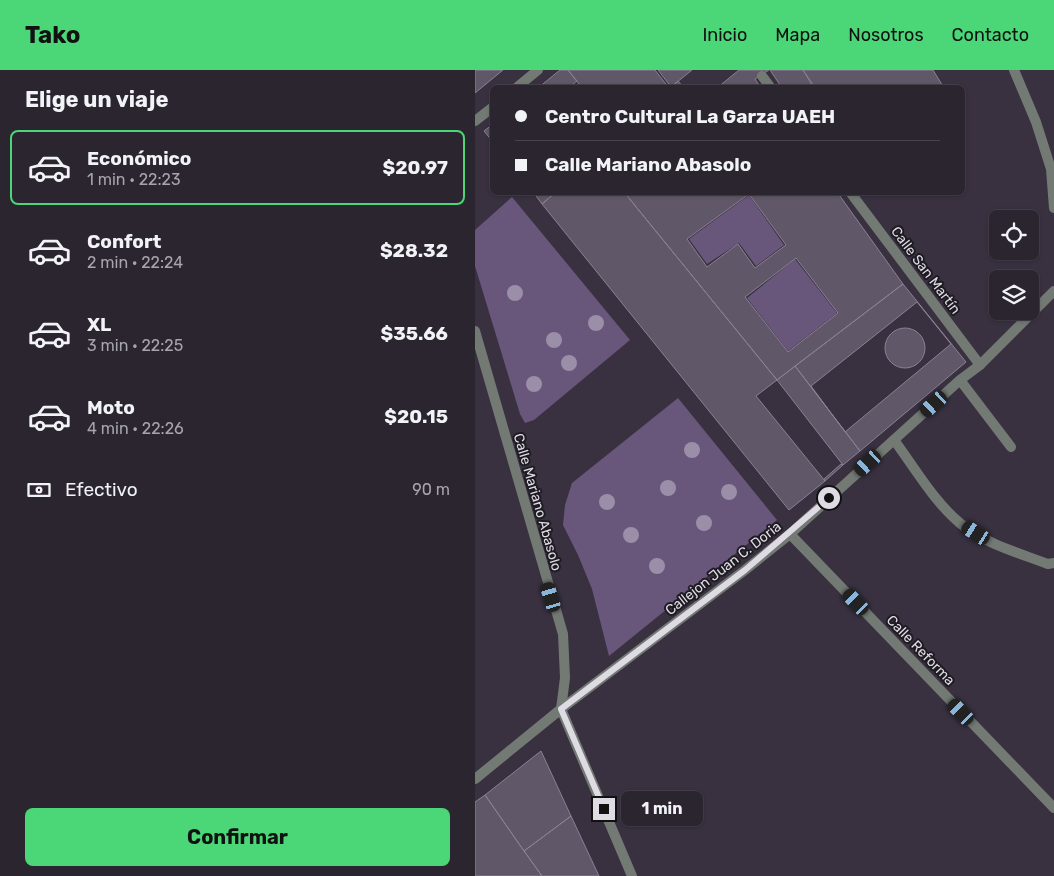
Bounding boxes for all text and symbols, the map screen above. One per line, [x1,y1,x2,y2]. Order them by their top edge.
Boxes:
text: Tako [25,21,80,49]
text: Inicio [702,24,747,46]
text: Mapa [775,24,820,46]
text: Nosotros [848,24,924,46]
text: Contacto [952,24,1029,46]
text: Elige un viaje [25,86,169,113]
text: Centro Cultural La Garza UAEH [545,105,835,128]
icon: car [27,145,72,190]
text: Económico [87,147,191,170]
text: Calle Mariano Abasolo [545,153,751,176]
text: $20.97 [382,156,448,179]
text: 1 min · 22:23 [87,170,181,189]
map controls [989,210,1039,320]
button: locate [989,210,1039,260]
street label: Calle San Martín [887,223,964,317]
icon: car [27,228,72,273]
text: Confort [87,230,161,253]
text: $28.32 [380,239,448,262]
text: 2 min · 22:24 [87,253,183,272]
button: layers [989,270,1039,320]
icon: car [27,311,72,356]
text: XL [87,313,111,336]
text: $35.66 [381,322,448,345]
text: 3 min · 22:25 [87,336,183,355]
car [917,388,950,420]
icon: car [27,394,72,439]
text: Moto [87,396,135,419]
text: $20.15 [384,405,448,428]
text: 4 min · 22:26 [87,419,184,438]
street label: Calle Mariano Abasolo [510,432,565,573]
car [851,447,884,479]
icon: cash [25,476,53,504]
text: Efectivo [65,478,138,501]
text: 90 m [412,480,450,499]
route start [818,487,840,509]
street label: Callejon Juan C. Doria [662,518,785,619]
car [959,519,992,547]
car [539,580,562,614]
car [840,586,871,618]
street label: Calle Reforma [883,612,958,689]
car [945,696,976,728]
callout: 1 min [621,792,704,826]
route end [593,798,615,820]
text: 1 min [642,799,682,818]
button: Confirmar [25,808,450,866]

